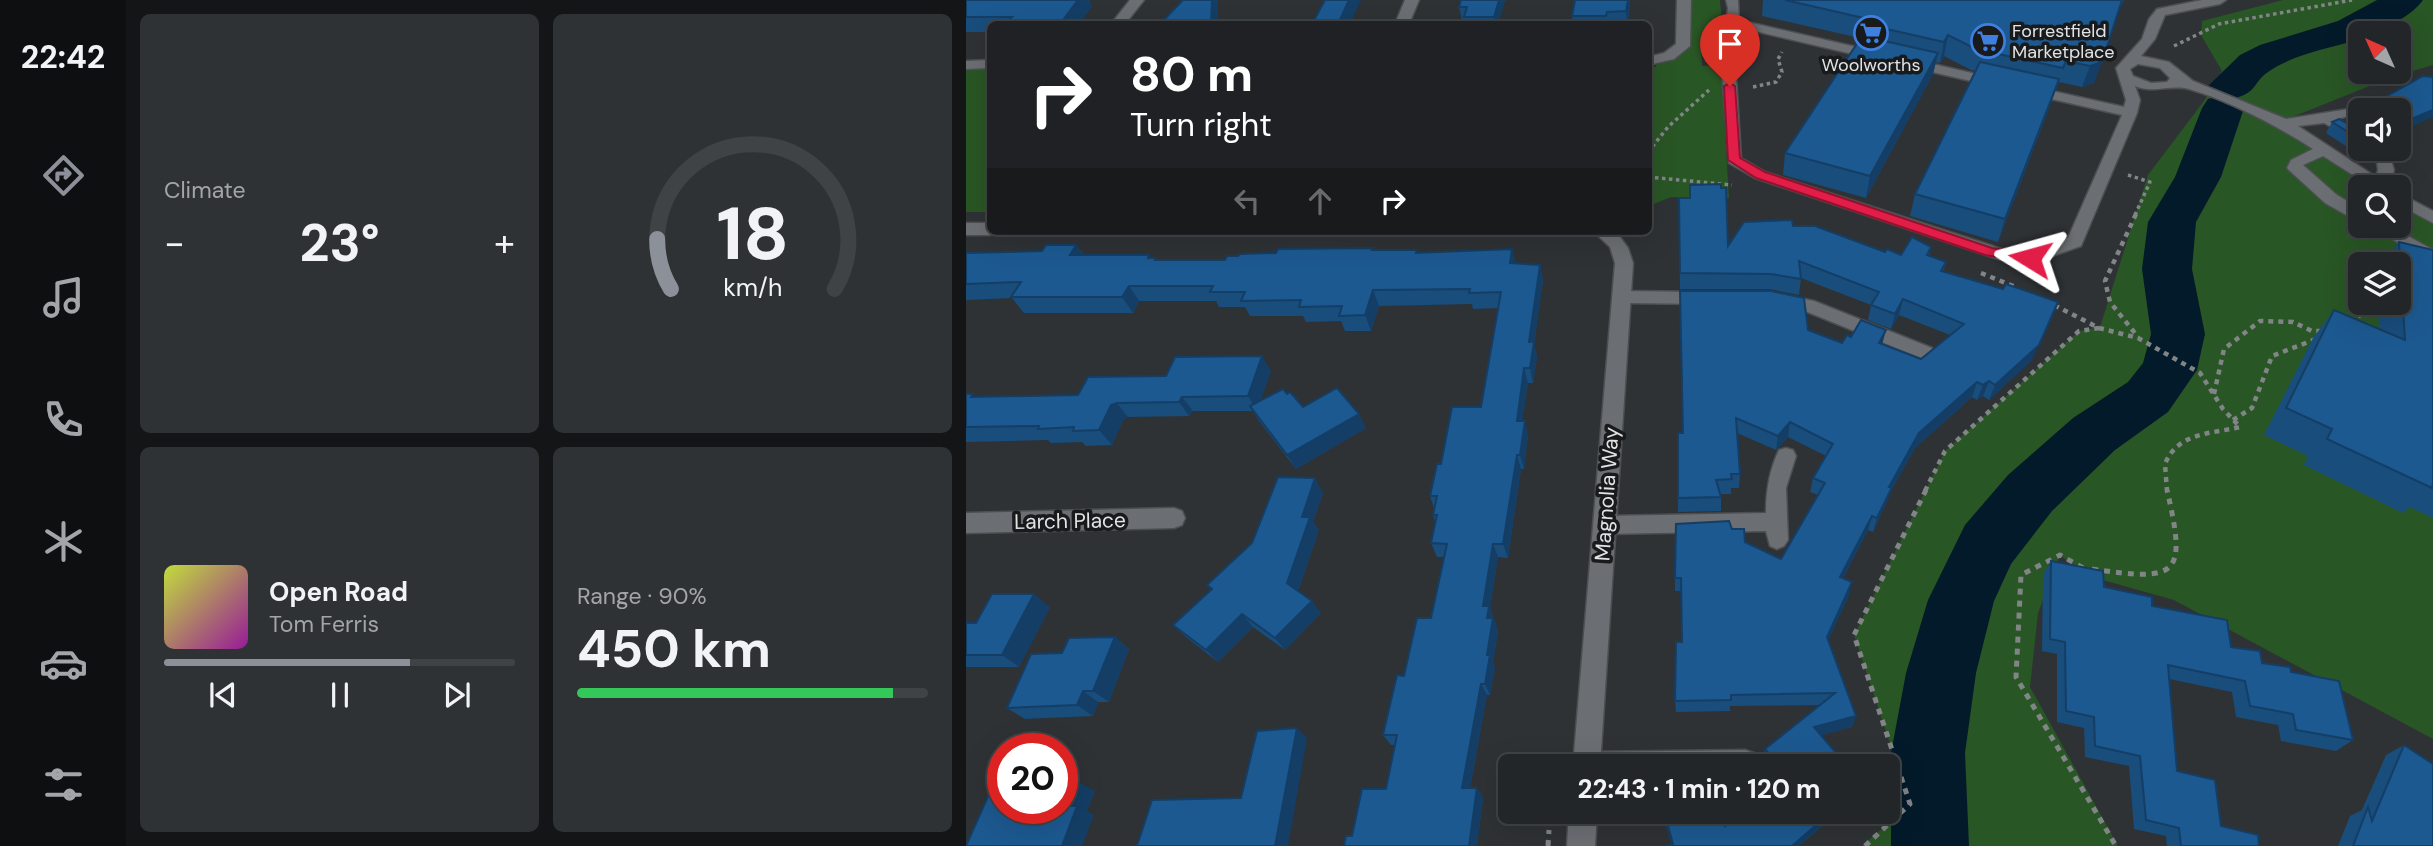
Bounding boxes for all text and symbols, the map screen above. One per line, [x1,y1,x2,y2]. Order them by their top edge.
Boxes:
pin [1700,14,1760,86]
supermarket icon: Woolworths [1852,14,1890,52]
place label: Forrestfield Marketplace [2012,19,2115,64]
north arrow [2348,21,2412,84]
map controls [2348,21,2411,315]
supermarket icon: Forrestfield Marketplace [1969,22,2007,60]
icon: arrive [1711,25,1749,63]
text: 22:42 [21,36,105,78]
text: 80 m [1130,42,1253,106]
icon: right [1015,49,1106,140]
place label: Woolworths [1821,53,1921,77]
button: sound [2348,98,2411,161]
text: Turn right [1130,104,1272,146]
icon: directions [39,151,88,200]
text: Climate [164,175,246,205]
button: search [2348,175,2411,238]
icon: left [1228,182,1266,220]
icon: ahead [1301,182,1339,220]
icon: right [1374,182,1412,220]
text: 18 [716,188,789,283]
text: 23° [299,209,380,277]
text: − [164,218,185,268]
text: + [494,218,515,268]
position arrow [1993,221,2067,295]
button: layers [2348,252,2411,315]
text: km/h [723,271,782,304]
icon: music [39,273,88,322]
icon: phone [39,395,88,444]
street label: Magnolia Way [1588,426,1626,562]
street label: Larch Place [1014,506,1126,536]
icon: climate [39,517,88,566]
text: Open Road [269,575,408,609]
text: Range · 90% [577,581,707,611]
text: Tom Ferris [269,609,379,639]
text: 450 km [577,615,771,683]
icon: car [39,639,88,688]
icon: previous [204,676,242,714]
icon: pause [321,676,359,714]
icon: next [438,676,476,714]
speed limit sign: 20 [987,733,1078,824]
icon: filters [39,760,88,809]
text: 22:43 · 1 min · 120 m [1577,772,1821,806]

